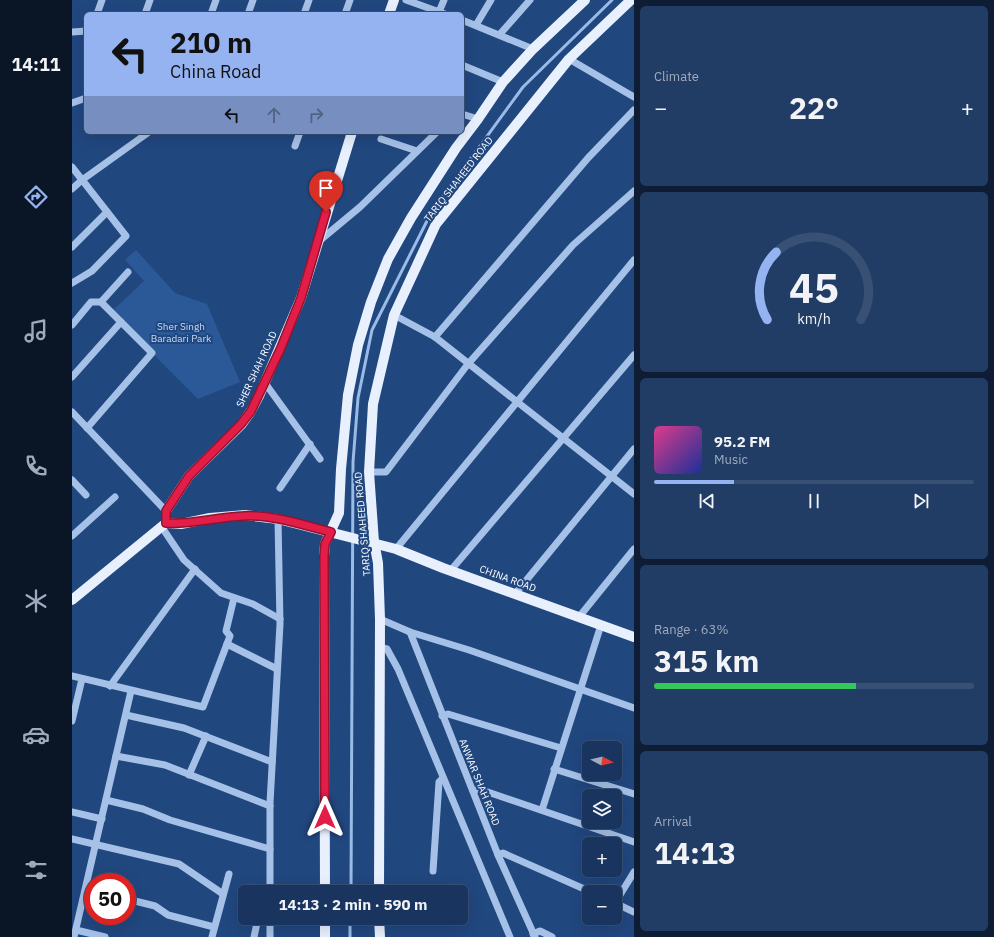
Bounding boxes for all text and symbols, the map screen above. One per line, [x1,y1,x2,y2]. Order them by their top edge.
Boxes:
text: 210 m [170,24,252,61]
icon: left [104,28,156,80]
text: 14:11 [11,53,61,76]
text: China Road [170,60,261,83]
text: Climate [654,68,699,85]
text: 22° [789,88,839,127]
text: − [654,93,667,122]
text: + [961,93,974,122]
icon: left [221,104,243,126]
icon: ahead [263,104,285,126]
icon: right [305,104,327,126]
street label: TARIQ SHAHEED ROAD [421,134,496,225]
pin [309,171,343,212]
icon: arrive [315,177,337,199]
icon: directions [22,183,50,211]
text: 45 [789,260,839,314]
text: km/h [797,309,831,328]
icon: music [22,317,50,345]
park label: Sher Singh Baradari Park [151,320,212,345]
street label: SHER SHAH ROAD [233,329,280,409]
text: 95.2 FM [714,432,770,451]
text: Music [714,451,748,468]
icon: phone [22,452,50,480]
street label: TARIQ SHAHEED ROAD [351,471,374,577]
icon: previous [696,490,718,512]
icon: pause [803,490,825,512]
icon: next [910,490,932,512]
street label: CHINA ROAD [478,562,538,595]
icon: climate [22,587,50,615]
text: Range · 63% [654,621,728,638]
text: 315 km [654,641,759,680]
icon: car [22,721,50,749]
street label: ANWAR SHAH ROAD [456,737,503,828]
north arrow [582,741,622,781]
map controls [582,741,622,925]
button: layers [582,789,622,829]
position arrow [304,796,346,838]
text: Arrival [654,813,692,830]
text: 14:13 [654,833,736,872]
button: + [582,837,622,877]
icon: filters [22,856,50,884]
speed limit sign: 50 [84,873,136,925]
button: − [582,885,622,925]
text: 14:13 · 2 min · 590 m [279,895,427,914]

